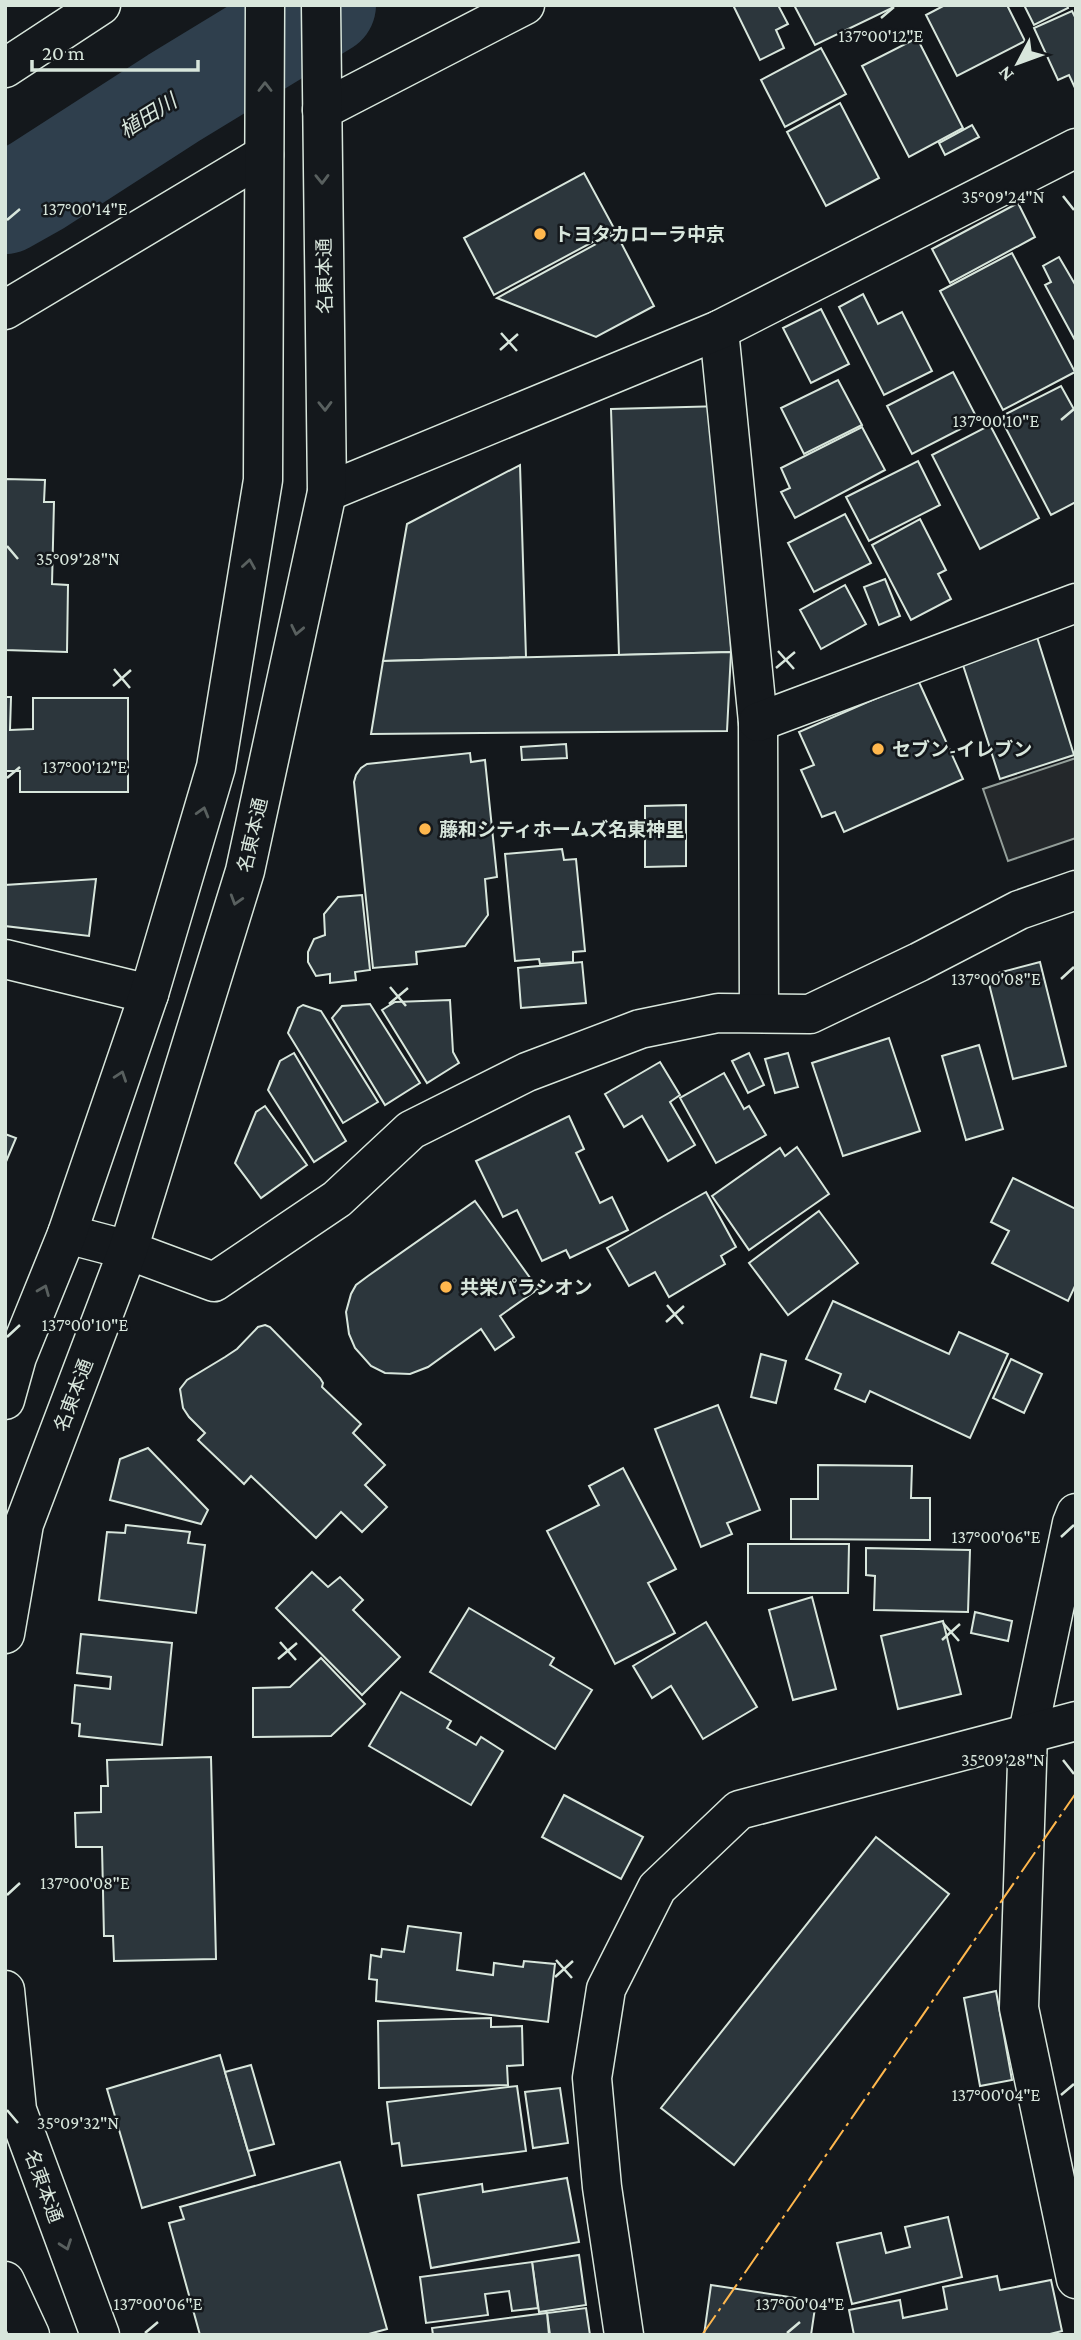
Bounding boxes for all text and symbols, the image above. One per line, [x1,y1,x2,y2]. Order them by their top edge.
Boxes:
text: 137°00'12"E [839,26,924,46]
scale bar [32,28,198,72]
north arrow [983,28,1053,98]
text: 20 m [42,41,85,65]
text: N [993,62,1018,86]
one-way arrow [257,81,273,92]
water label: 植田川 [115,88,183,143]
one-way arrow [315,173,330,184]
text: 35°09'24"N [961,187,1045,207]
text: 137°00'14"E [42,199,128,219]
place label: トヨタカローラ中京 [554,224,725,245]
marker: トヨタカローラ中京 [532,226,548,242]
street label: 名東本通 [313,238,336,314]
one-way arrow [318,401,333,412]
text: 137°00'10"E [953,411,1039,431]
text: 35°09'28"N [36,549,120,569]
one-way arrow [241,558,256,570]
one-way arrow [290,624,305,636]
place label: セブン-イレブン [892,739,1032,760]
marker: セブン-イレブン [870,741,886,757]
text: 137°00'12"E [43,757,128,777]
street label: 名東本通 [234,796,271,875]
one-way arrow [194,806,209,818]
place label: 藤和シティホームズ名東神里 [439,819,684,840]
marker: 藤和シティホームズ名東神里 [417,821,433,837]
one-way arrow [230,894,245,906]
text: 137°00'08"E [951,969,1041,989]
one-way arrow [113,1070,127,1082]
place label: 共栄パラシオン [460,1277,593,1298]
marker: 共栄パラシオン [438,1279,454,1295]
one-way arrow [36,1285,50,1297]
text: 137°00'10"E [42,1315,128,1335]
street label: 名東本通 [50,1356,97,1434]
text: 137°00'06"E [951,1527,1041,1547]
text: 35°09'28"N [961,1750,1045,1770]
text: 137°00'08"E [40,1873,130,1893]
text: 137°00'04"E [952,2085,1041,2105]
text: 35°09'32"N [37,2113,119,2133]
street label: 名東本通 [21,2147,66,2225]
one-way arrow [58,2239,72,2251]
text: 137°00'06"E [113,2294,203,2314]
text: 137°00'04"E [756,2294,845,2314]

